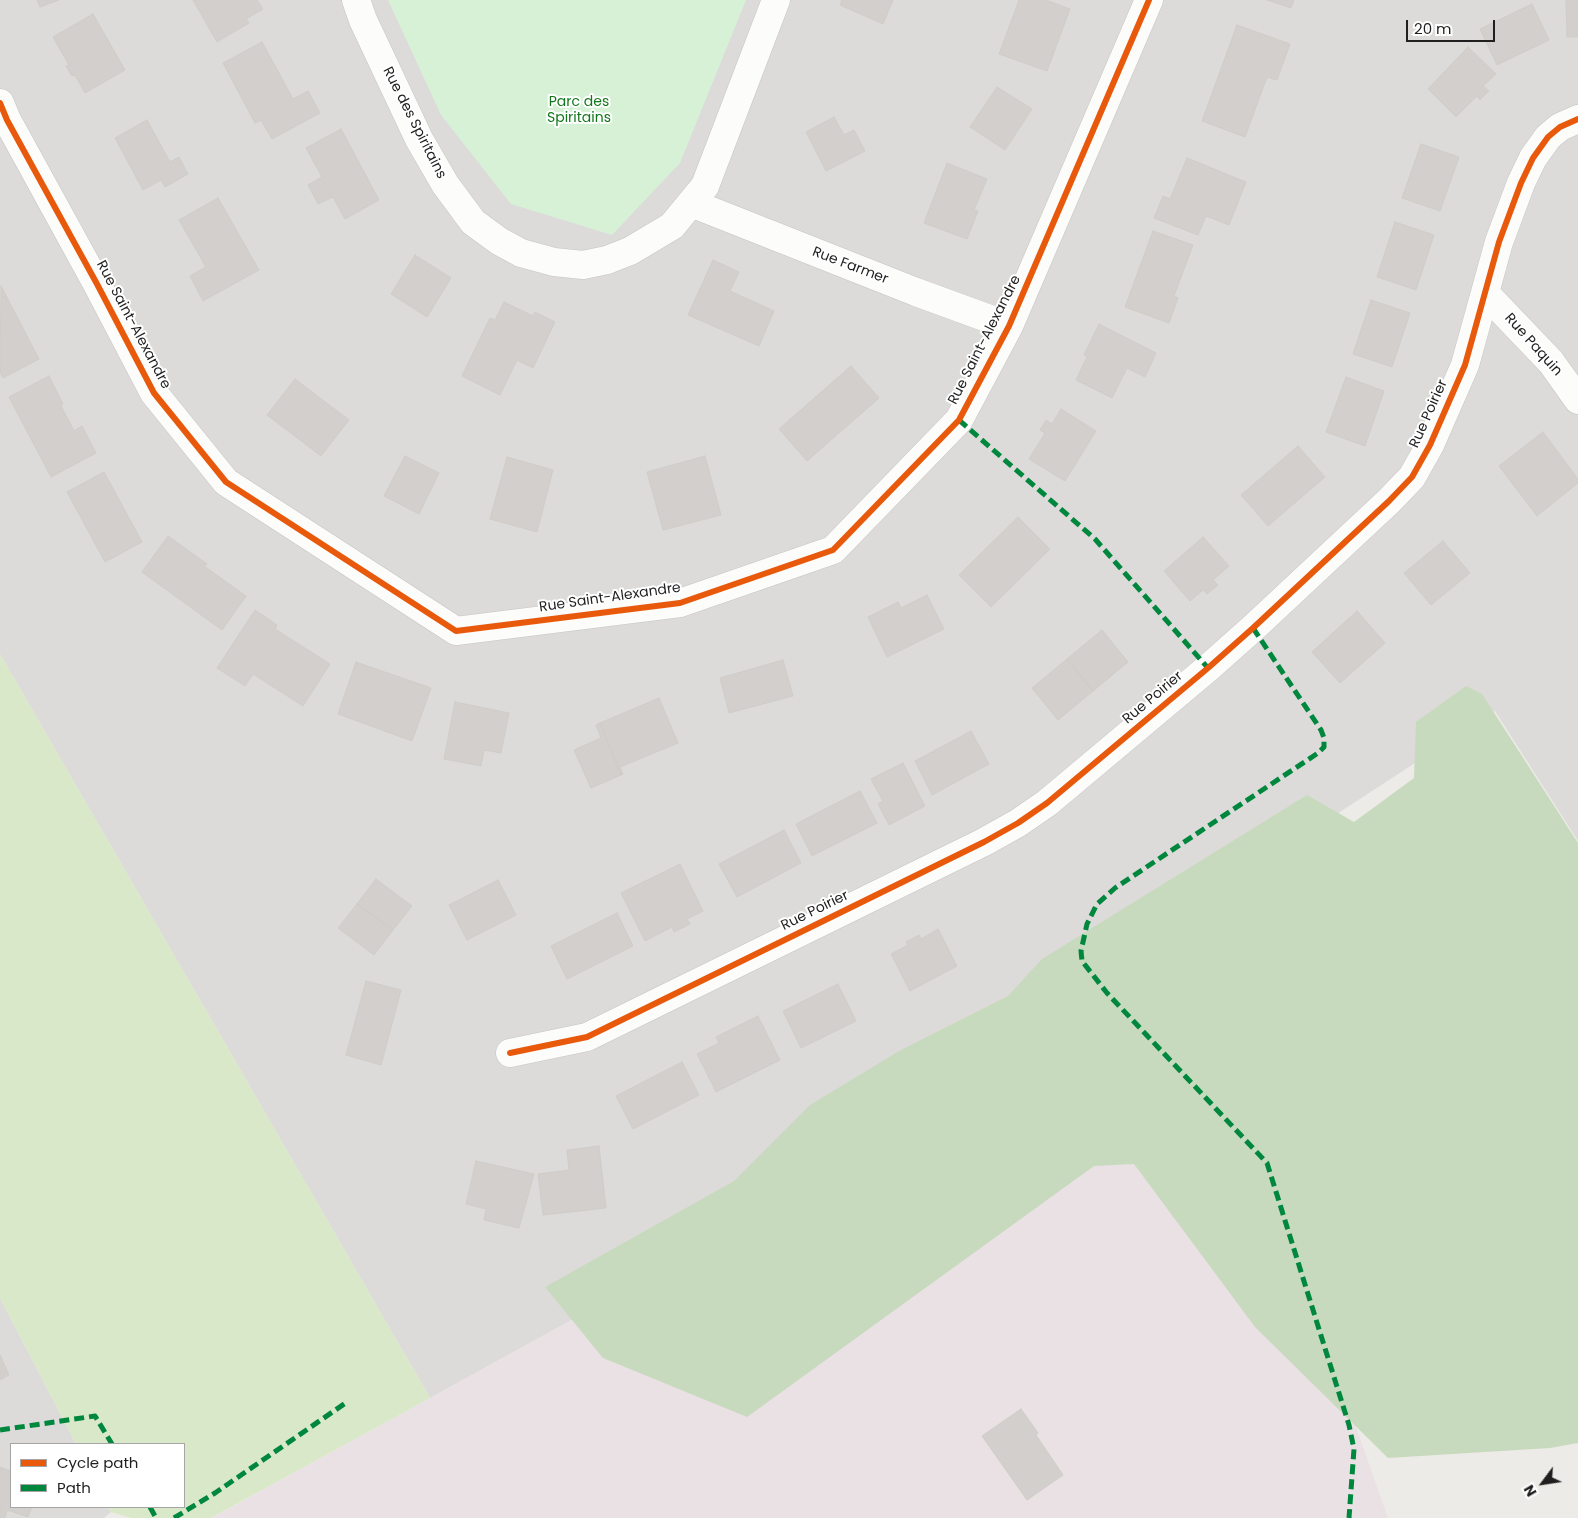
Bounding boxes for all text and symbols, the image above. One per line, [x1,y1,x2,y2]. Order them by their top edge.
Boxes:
scale bar [1408,10,1497,42]
text: 20 m [1414,18,1452,39]
street label: Rue des Spiritains [379,64,449,182]
park label: Parc des Spiritains [547,94,611,126]
street label: Rue Farmer [810,244,890,288]
street label: Rue Saint-Alexandre [92,258,174,392]
street label: Rue Saint-Alexandre [945,273,1025,407]
street label: Rue Paquin [1501,310,1565,380]
street label: Rue Poirier [1406,377,1452,451]
street label: Rue Saint-Alexandre [538,580,682,616]
street label: Rue Poirier [1120,668,1186,728]
street label: Rue Poirier [779,887,851,935]
legend [10,1443,185,1508]
text: Cycle path [57,1452,138,1473]
north arrow [1518,1458,1568,1508]
text: Path [57,1477,91,1498]
text: N [1519,1481,1541,1500]

